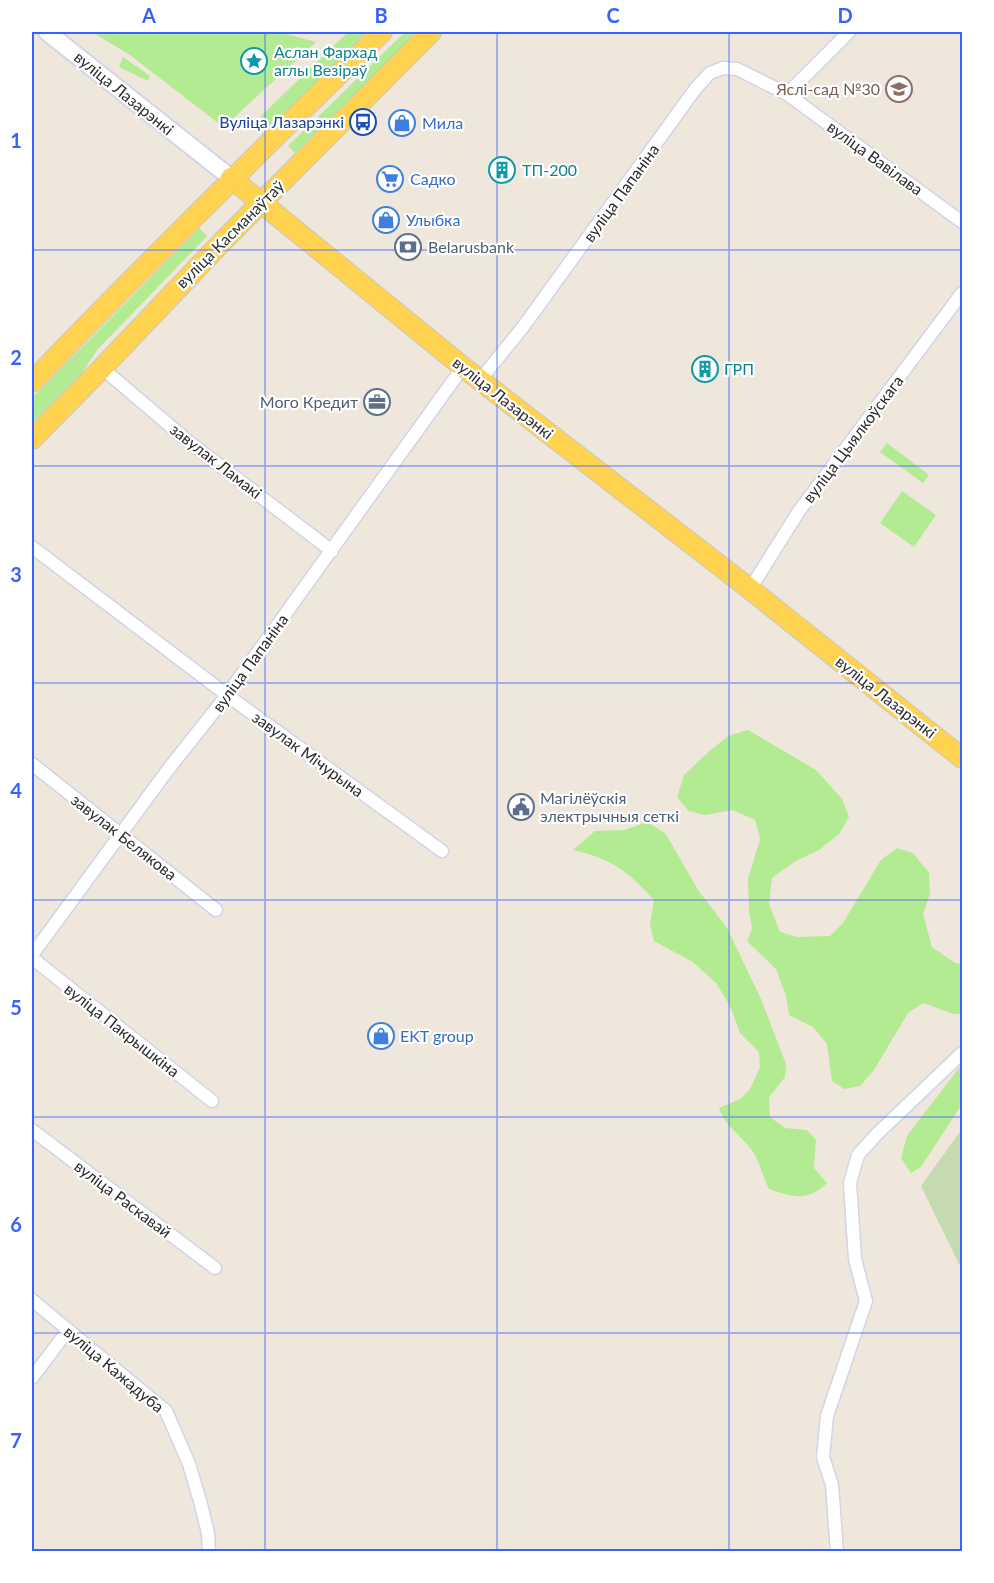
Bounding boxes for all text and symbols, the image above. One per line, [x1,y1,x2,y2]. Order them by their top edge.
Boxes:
text: A [141,3,156,27]
text: B [374,3,388,27]
text: C [606,3,620,27]
text: D [837,3,853,27]
place label: Аслан Фархад аглы Везіраў [274,42,377,79]
place icon: Аслан Фархад аглы Везіраў [239,46,269,76]
street label: вуліца Лазарэнкі [71,47,178,138]
school or university icon: Яслі-сад №30 [884,74,914,104]
place label: Яслі-сад №30 [775,79,880,98]
bus stop icon: Вуліца Лазарэнкі [348,107,378,137]
shop icon: Мила [387,108,417,138]
place label: Вуліца Лазарэнкі [219,112,344,131]
place label: Мила [422,113,463,132]
street label: вуліца Вавілава [824,117,927,199]
text: 1 [10,128,22,152]
street label: вуліца Папаніна [579,140,662,245]
building icon: ТП-200 [487,155,517,185]
place label: ТП-200 [522,160,577,179]
supermarket icon: Садко [375,164,405,194]
place label: Садко [410,169,456,188]
street label: вуліца Касманаўтаў [172,175,288,292]
shop icon: Улыбка [371,205,401,235]
place label: Улыбка [406,210,460,229]
bank icon: Belarusbank [393,232,423,262]
place label: Belarusbank [428,237,515,256]
text: 2 [10,345,22,369]
street label: вуліца Лазарэнкі [449,352,557,443]
building icon: ГРП [690,354,720,384]
place label: ГРП [724,359,754,378]
street label: вуліца Цыялкоўскага [799,371,907,506]
office icon: Мого Кредит [362,387,392,417]
place label: Мого Кредит [260,392,358,411]
street label: завулак Ламакі [167,419,266,502]
text: 3 [10,562,22,586]
street label: вуліца Папаніна [208,610,291,715]
street label: вуліца Лазарэнкі [832,651,940,742]
street label: завулак Мічурына [249,707,368,800]
text: 4 [10,778,22,802]
place label: Магілёўскія электрычныя сеткі [540,788,679,825]
street label: завулак Белякова [68,790,181,884]
public building icon: Магілёўскія электрычныя сеткі [506,792,536,822]
street label: вуліца Пакрышкіна [61,979,184,1080]
text: 5 [10,995,22,1019]
shop icon: EKT group [366,1021,396,1051]
place label: EKT group [400,1026,474,1045]
street label: вуліца Раскавай [71,1156,176,1241]
text: 6 [10,1212,22,1236]
street label: вуліца Кажадуба [61,1321,168,1416]
text: 7 [10,1428,22,1452]

